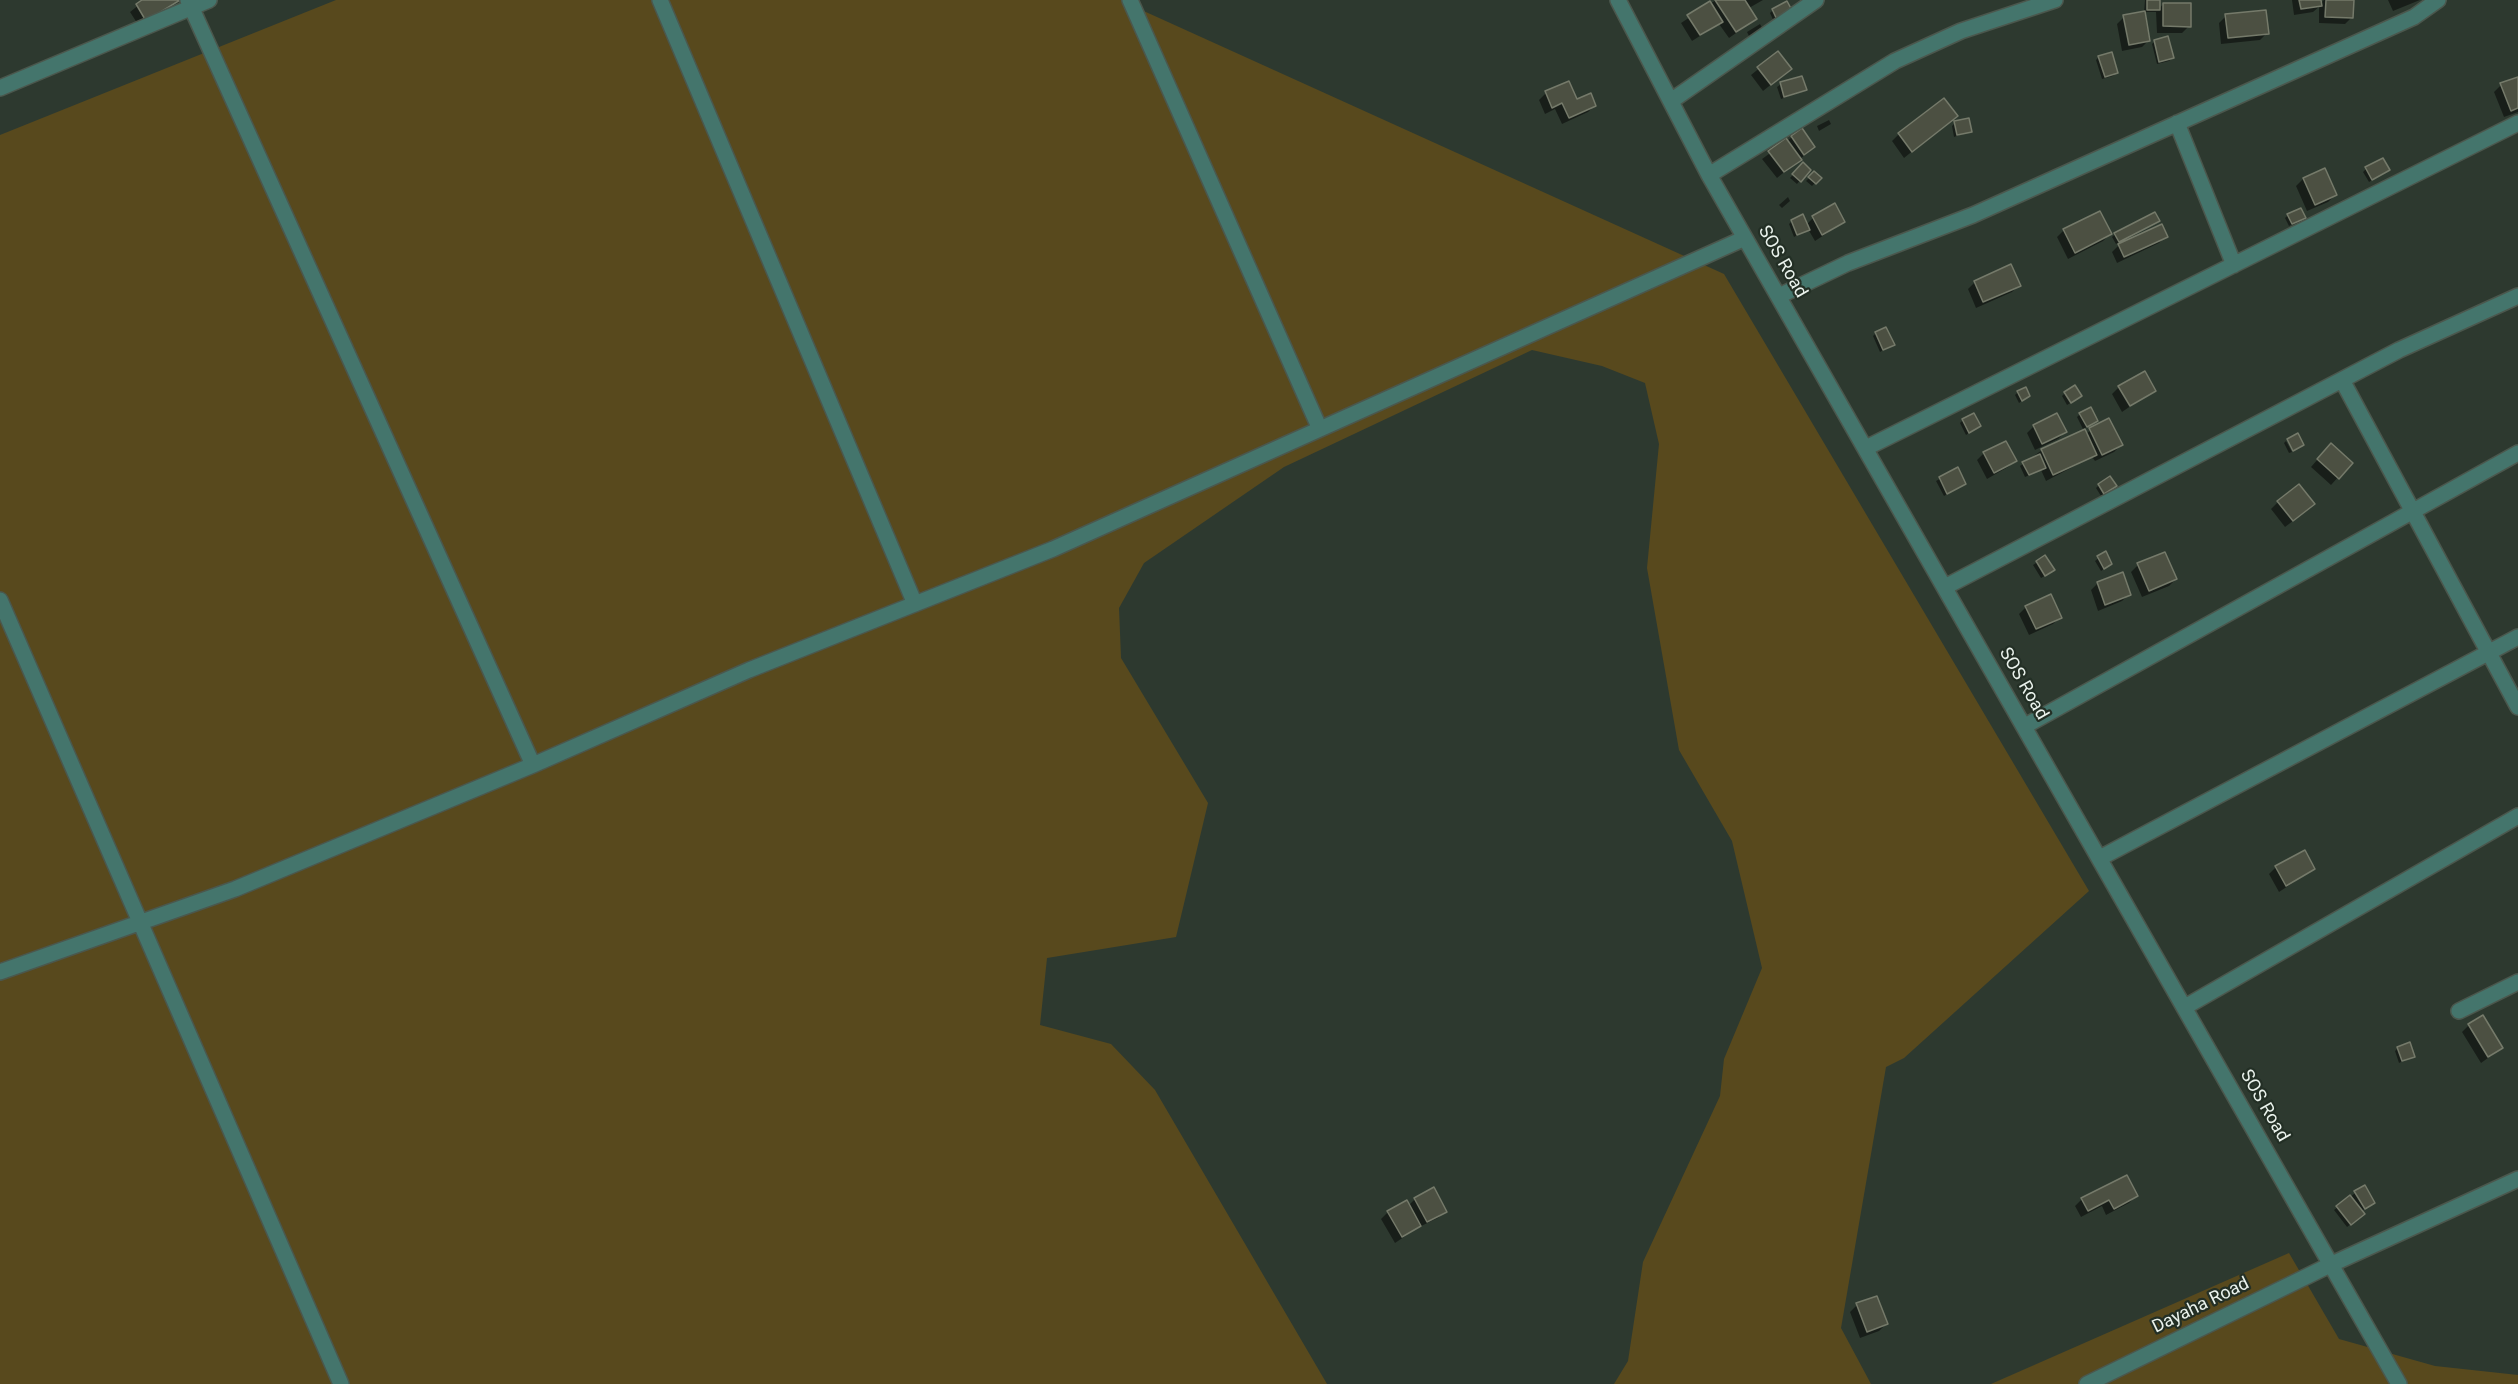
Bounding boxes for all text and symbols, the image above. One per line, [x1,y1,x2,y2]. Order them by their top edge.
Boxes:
street label: SOS Road [1753,222,1811,302]
street label: SOS Road [1994,644,2052,724]
street label: SOS Road [2235,1066,2293,1146]
street label: Dayaha Road [2149,1273,2253,1339]

